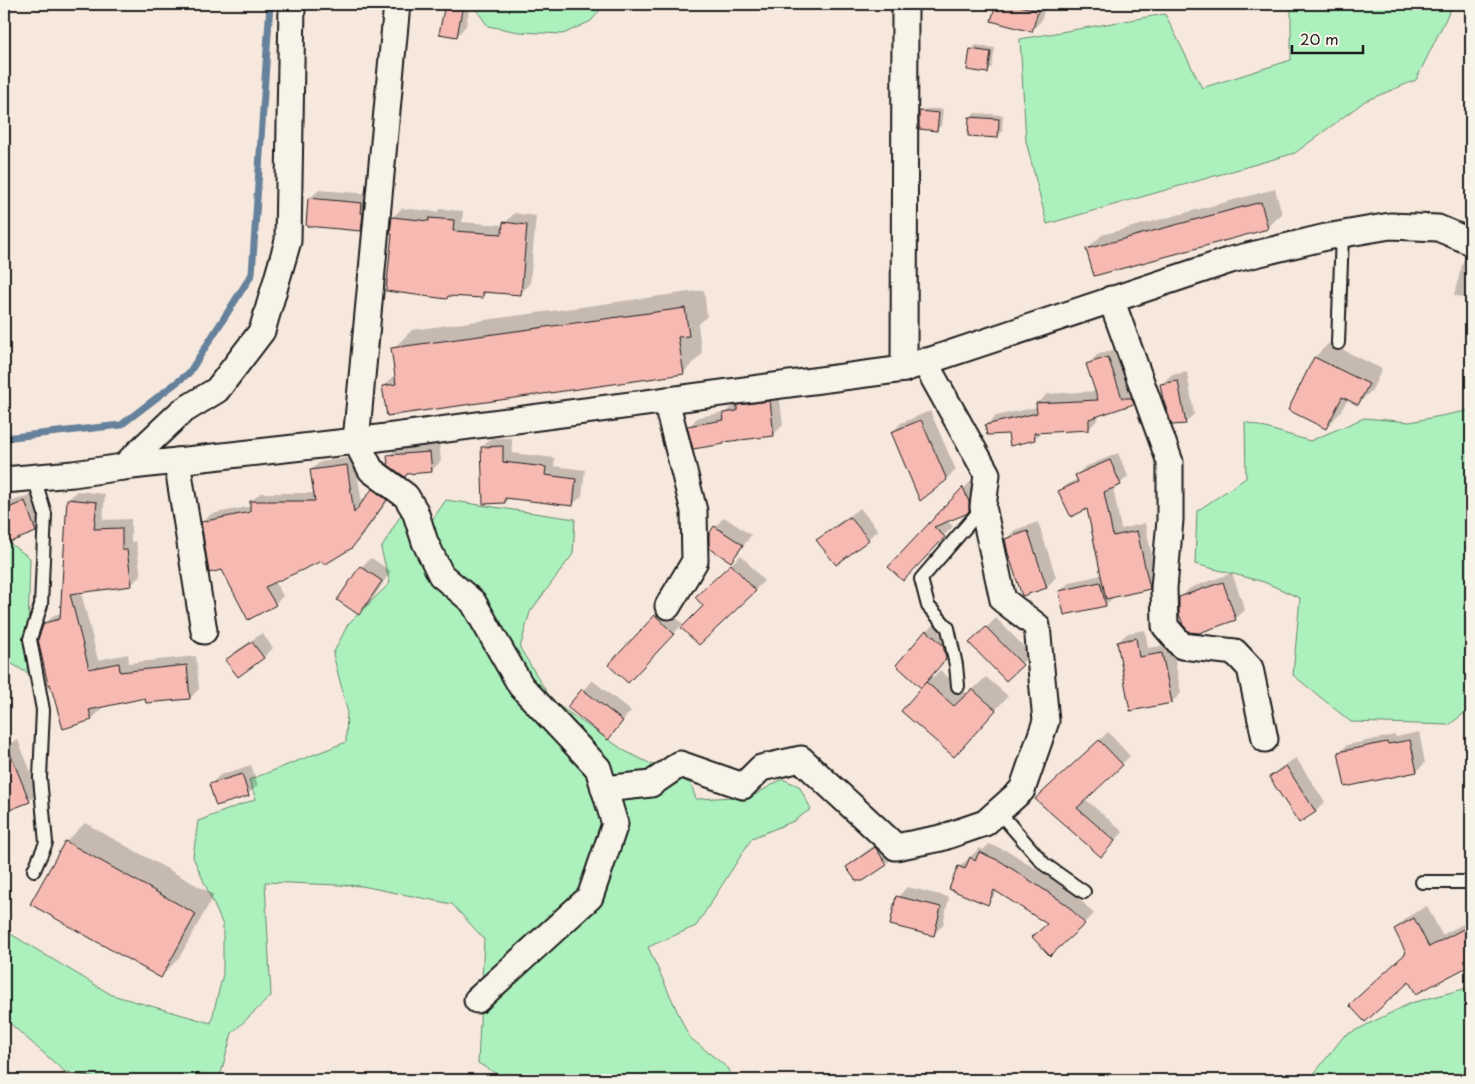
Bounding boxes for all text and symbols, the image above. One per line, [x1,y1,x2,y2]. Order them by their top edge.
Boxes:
scale bar [1292,22,1364,54]
text: 20 m [1300,27,1339,50]

